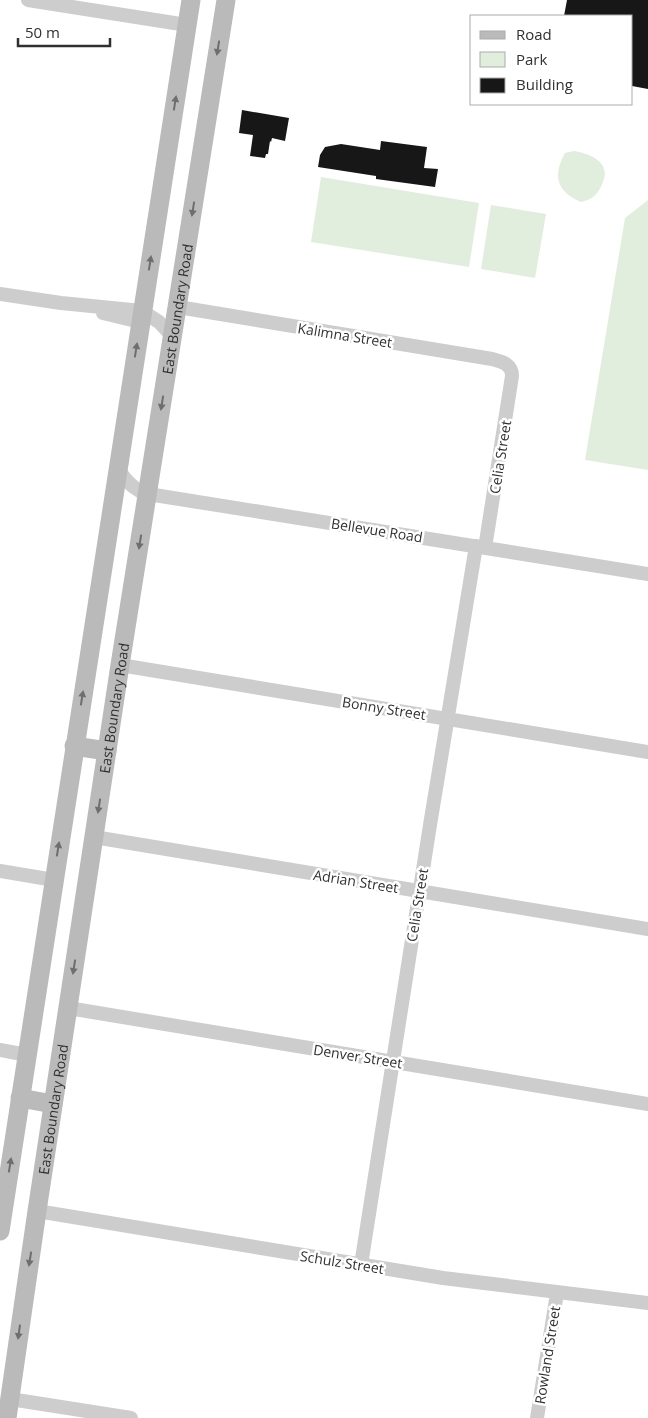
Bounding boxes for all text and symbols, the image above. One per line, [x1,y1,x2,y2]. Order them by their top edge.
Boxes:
scale bar [18,15,110,47]
legend [470,15,633,105]
text: 50 m [25,22,60,42]
text: Road [516,24,552,44]
one-way arrow [214,40,222,56]
text: Park [516,49,547,69]
text: Building [516,74,573,94]
one-way arrow [171,94,179,110]
one-way arrow [189,201,197,217]
street label: East Boundary Road [157,242,197,375]
one-way arrow [146,255,154,271]
street label: Kalimna Street [296,318,394,352]
one-way arrow [132,342,140,358]
one-way arrow [158,395,166,411]
street label: Celia Street [485,419,515,495]
street label: Bellevue Road [330,513,424,547]
one-way arrow [136,534,144,550]
street label: East Boundary Road [94,641,133,774]
one-way arrow [78,689,86,705]
street label: Bonny Street [341,692,427,724]
one-way arrow [94,798,102,814]
one-way arrow [55,841,63,857]
street label: Adrian Street [312,865,400,897]
street label: Celia Street [402,867,432,943]
one-way arrow [70,959,78,975]
street label: Denver Street [312,1040,404,1072]
street label: East Boundary Road [33,1043,72,1176]
one-way arrow [6,1157,14,1173]
street label: Schulz Street [299,1246,385,1278]
one-way arrow [25,1251,33,1267]
street label: Rowland Street [530,1305,564,1405]
one-way arrow [15,1324,23,1340]

